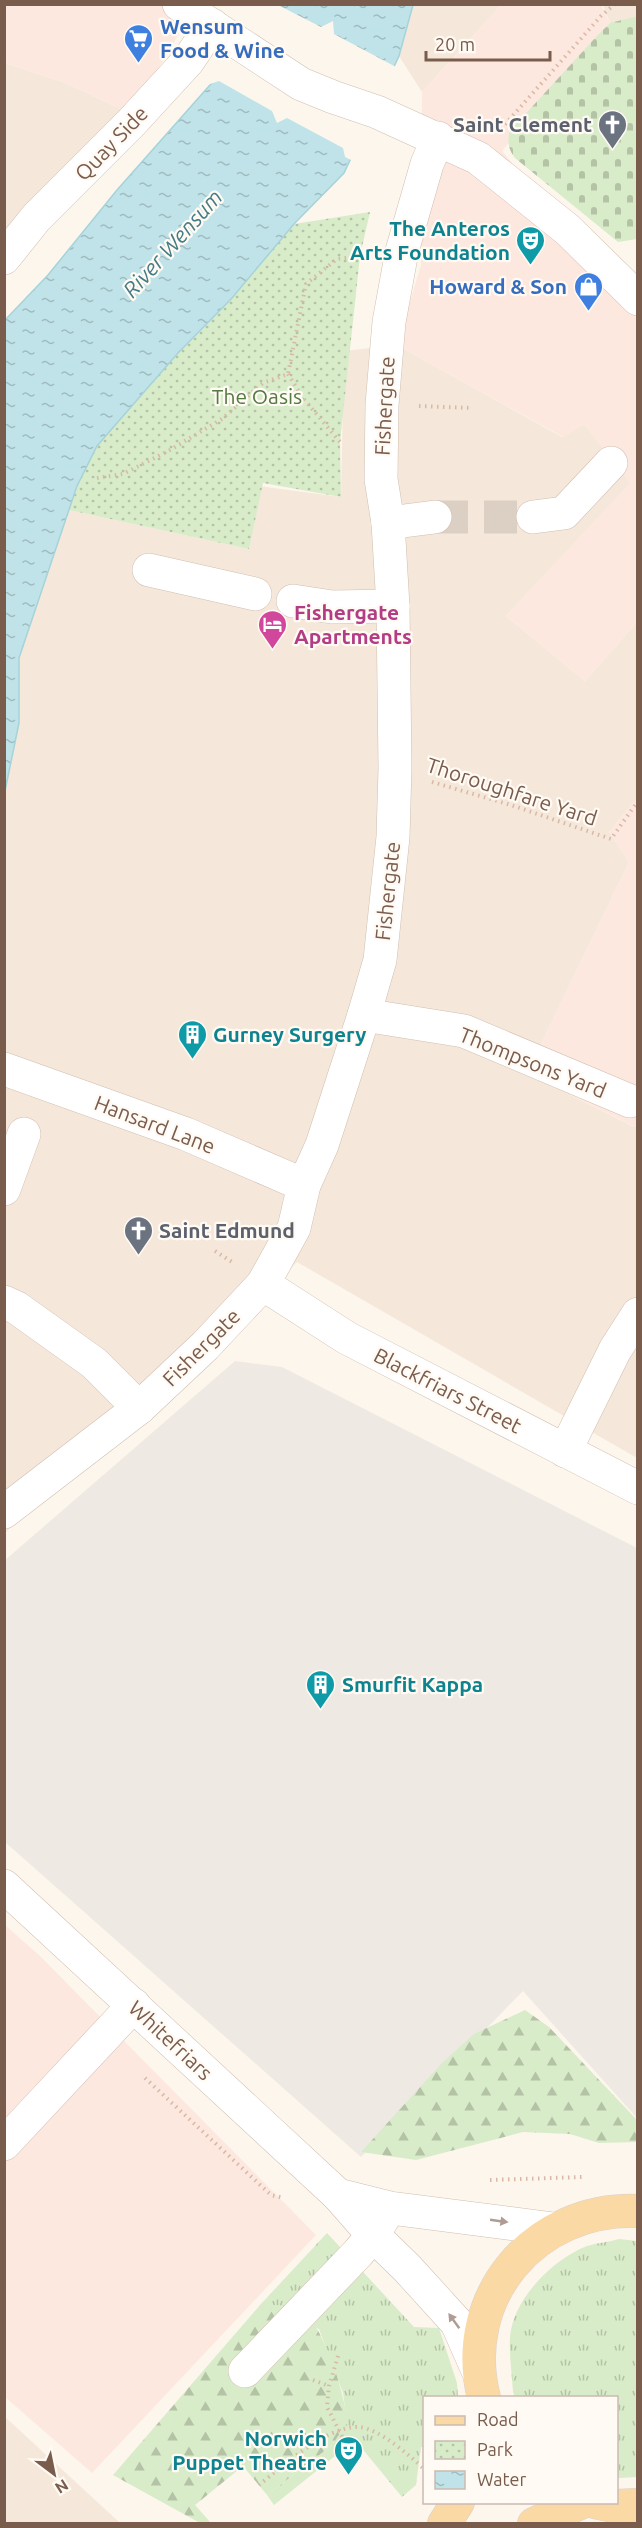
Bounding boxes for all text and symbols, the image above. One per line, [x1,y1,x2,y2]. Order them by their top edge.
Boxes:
place label: Wensum Food & Wine [160,14,285,62]
supermarket icon: Wensum Food & Wine [123,22,155,64]
scale bar [426,24,550,62]
text: 20 m [435,34,475,54]
street label: Quay Side [70,101,152,185]
church icon: Saint Clement [597,108,629,150]
place label: Saint Clement [453,112,592,136]
water label: River Wensum [117,184,227,302]
place label: The Anteros Arts Foundation [350,216,510,264]
theatre icon: The Anteros Arts Foundation [515,224,547,266]
shop icon: Howard & Son [572,270,604,312]
place label: Howard & Son [429,274,567,298]
street label: Fishergate [369,356,399,456]
park label: The Oasis [212,384,302,408]
place label: Fishergate Apartments [294,600,412,648]
hotel icon: Fishergate Apartments [257,608,289,650]
street label: Thoroughfare Yard [424,752,600,830]
street label: Fishergate [370,840,404,942]
building icon: Gurney Surgery [176,1018,208,1060]
place label: Gurney Surgery [213,1022,367,1046]
street label: Thompsons Yard [456,1022,610,1102]
street label: Hansard Lane [91,1090,219,1158]
church icon: Saint Edmund [122,1214,154,1256]
place label: Saint Edmund [159,1218,295,1242]
street label: Fishergate [157,1303,245,1391]
street label: Blackfriars Street [370,1342,526,1438]
building icon: Smurfit Kappa [305,1668,337,1710]
place label: Smurfit Kappa [342,1672,483,1696]
street label: Whitefriars [124,1995,218,2085]
one-way arrow [490,2216,509,2225]
one-way arrow [448,2313,460,2329]
legend [423,2396,618,2504]
text: Road [477,2409,519,2429]
place label: Norwich Puppet Theatre [172,2426,327,2474]
theatre icon: Norwich Puppet Theatre [332,2434,364,2476]
text: Park [477,2439,513,2459]
north arrow [24,2444,84,2504]
text: Water [477,2469,527,2489]
text: N [52,2476,72,2498]

